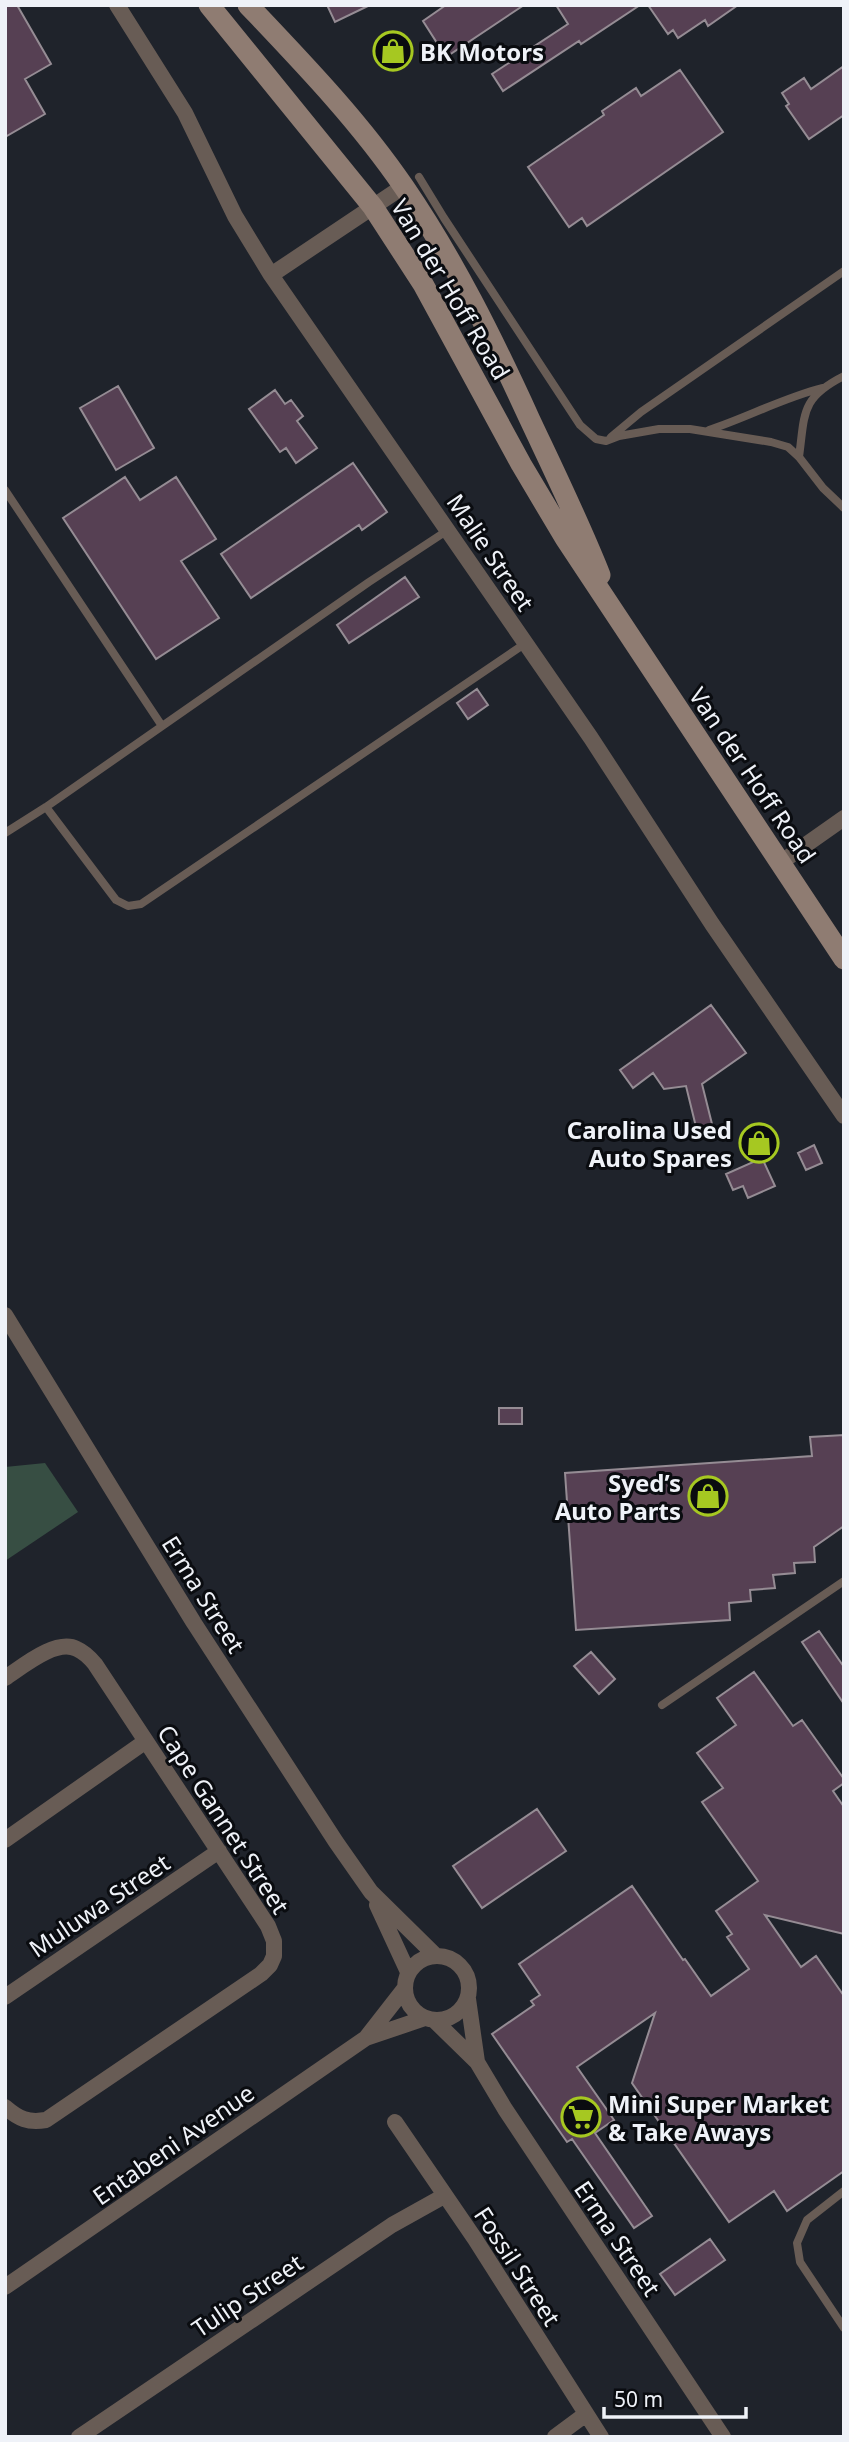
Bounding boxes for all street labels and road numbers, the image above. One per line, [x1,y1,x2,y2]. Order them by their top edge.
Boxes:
street label: Van der Hoff Road [384,192,518,386]
street label: Malie Street [440,487,542,617]
street label: Van der Hoff Road [682,681,824,869]
street label: Erma Street [155,1529,253,1659]
street label: Cape Gannet Street [150,1718,298,1920]
street label: Muluwa Street [22,1846,176,1964]
street label: Entabeni Avenue [86,2076,260,2212]
street label: Erma Street [567,2174,669,2302]
street label: Fossil Street [467,2200,569,2332]
street label: Tulip Street [185,2246,309,2344]

